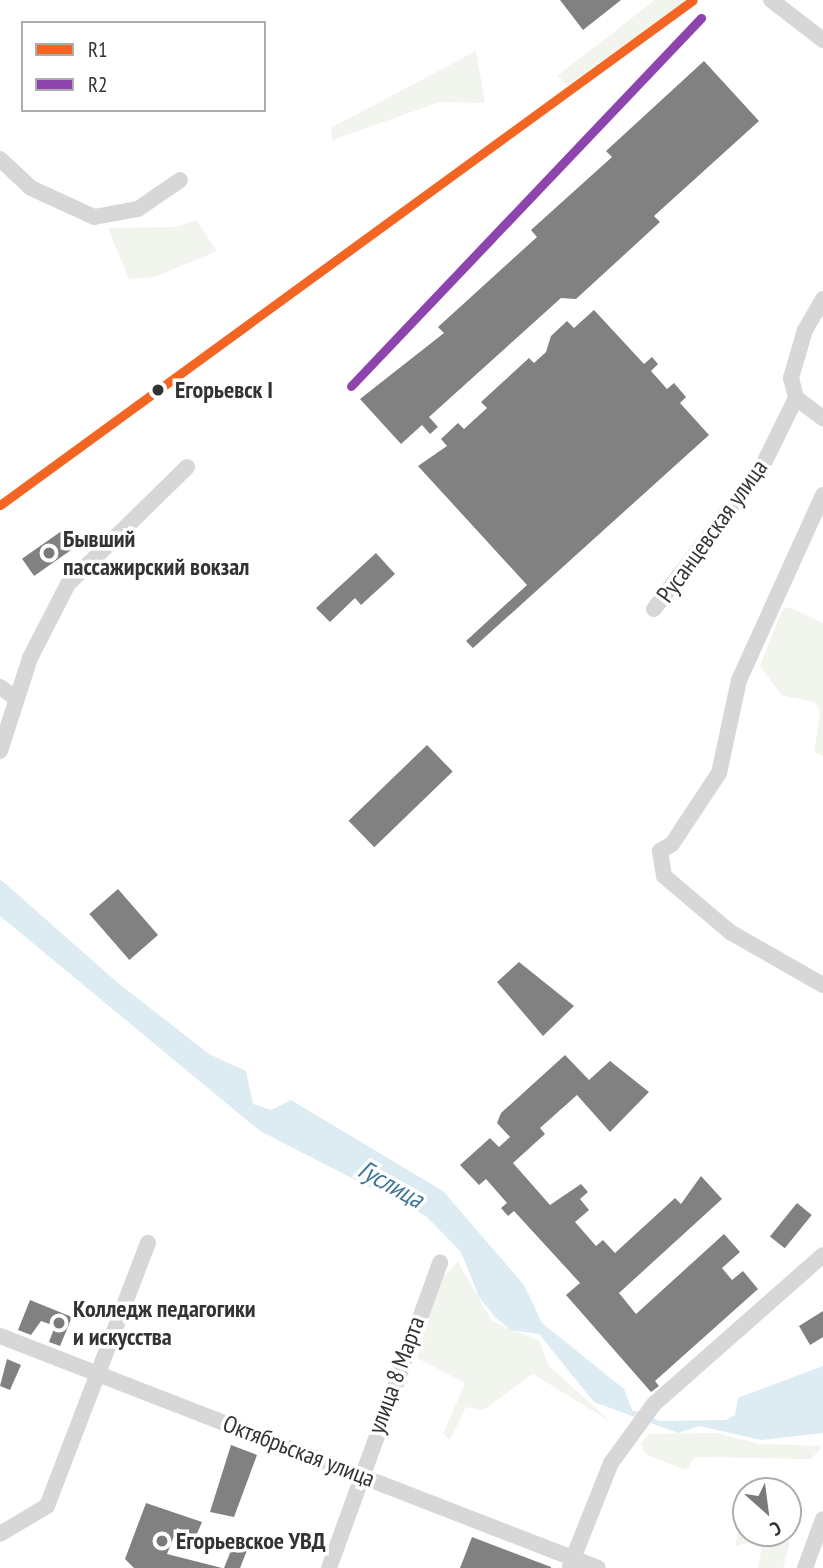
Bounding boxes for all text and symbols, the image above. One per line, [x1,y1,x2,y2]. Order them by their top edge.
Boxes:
legend [21,21,266,112]
text: R1 [88,36,108,63]
text: R2 [88,71,108,98]
place label: Егорьевск I [175,376,273,404]
marker: Егорьевск I [147,379,169,401]
street label: Русанцевская улица [651,454,773,608]
place label: Бывший пассажирский вокзал [63,525,249,581]
marker: Бывший пассажирский вокзал [41,545,57,561]
water label: Гуслица [353,1153,429,1215]
place label: Колледж педагогики и искусства [73,1295,256,1351]
street label: улица 8 Марта [362,1313,430,1437]
marker: Колледж педагогики и искусства [51,1315,67,1331]
street label: Октябрьская улица [219,1409,379,1493]
north arrow [732,1477,802,1547]
text: С [766,1516,785,1541]
place label: Егорьевское УВД [176,1527,326,1555]
marker: Егорьевское УВД [154,1533,170,1549]

